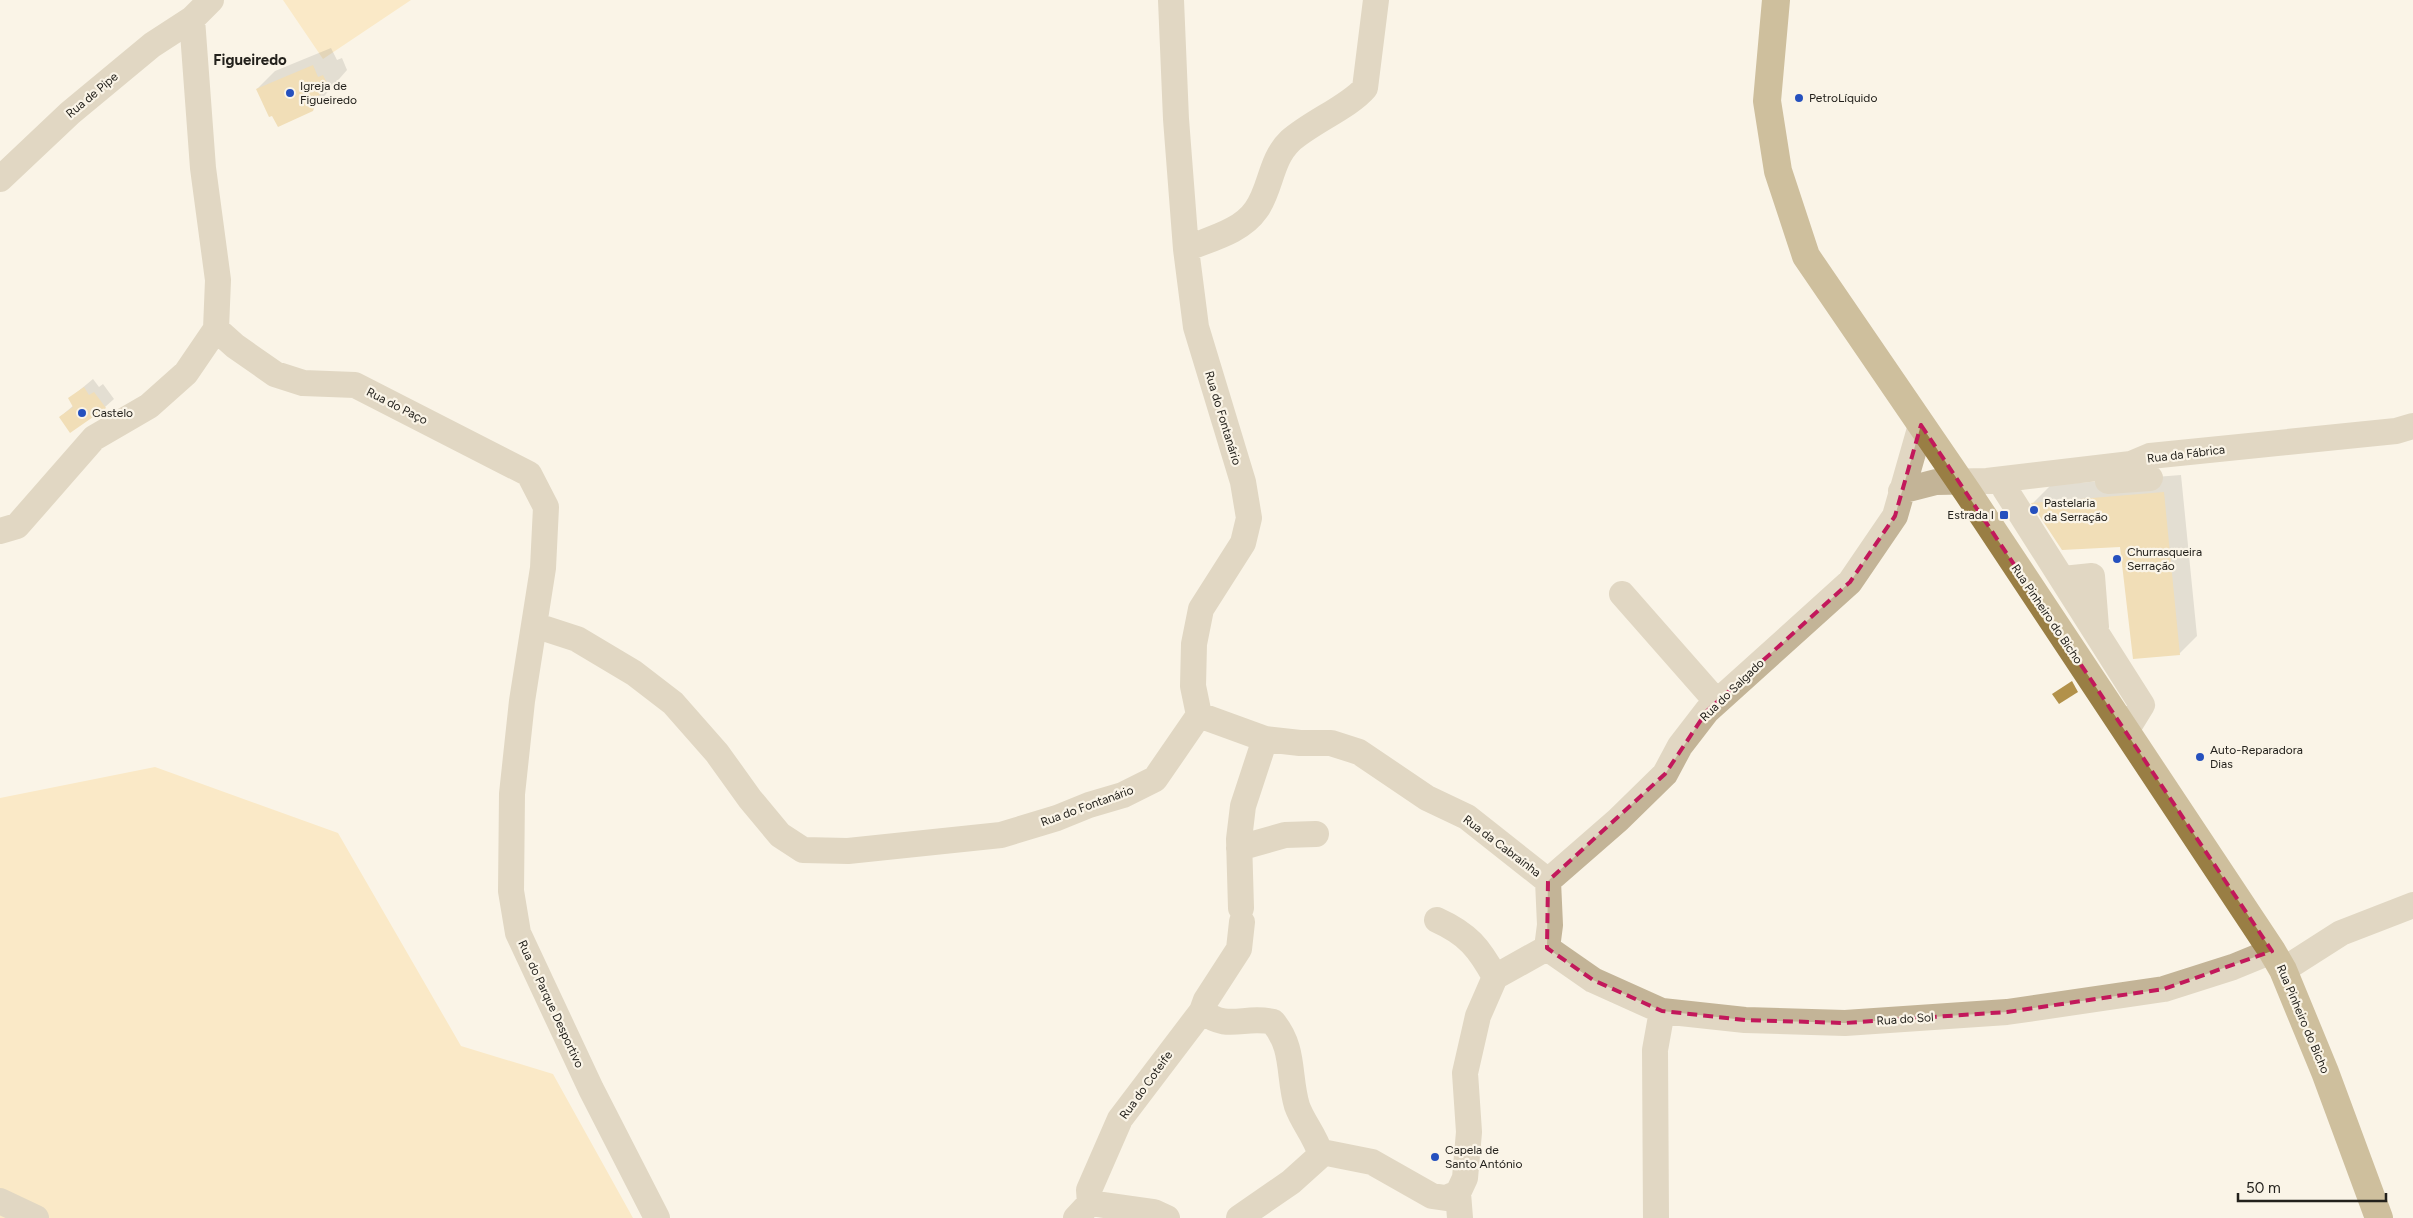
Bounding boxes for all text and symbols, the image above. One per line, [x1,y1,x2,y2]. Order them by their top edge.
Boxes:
district label: Figueiredo [213,51,287,69]
street label: Rua de Pipe [63,69,121,121]
place label: Igreja de Figueiredo [300,79,357,107]
marker: Igreja de Figueiredo [284,87,296,99]
place label: PetroLíquido [1809,91,1877,105]
marker: PetroLíquido [1793,92,1805,104]
street label: Rua do Fontanário [1202,369,1244,467]
street label: Rua do Paço [364,385,430,427]
place label: Castelo [92,406,133,420]
marker: Castelo [76,407,88,419]
street label: Rua da Fábrica [2146,442,2226,466]
place label: Pastelaria da Serração [2044,496,2108,524]
marker: Pastelaria da Serração [2028,504,2040,516]
place label: Estrada I [1947,508,1994,522]
marker: Estrada I [1998,509,2010,521]
place label: Churrasqueira Serração [2127,545,2202,573]
marker: Churrasqueira Serração [2111,553,2123,565]
street label: Rua Pinheiro do Bicho [2008,562,2086,666]
street label: Rua do Salgado [1697,656,1767,724]
place label: Auto-Reparadora Dias [2210,743,2303,771]
marker: Auto-Reparadora Dias [2194,751,2206,763]
street label: Rua do Fontanário [1039,783,1135,829]
street label: Rua da Cabraínha [1460,812,1544,880]
street label: Rua do Parque Desportivo [515,938,587,1070]
street label: Rua Pinheiro do Bicho [2274,962,2332,1076]
street label: Rua do Sol [1876,1010,1934,1028]
street label: Rua do Coteife [1117,1048,1176,1122]
place label: Capela de Santo António [1445,1143,1522,1171]
marker: Capela de Santo António [1429,1151,1441,1163]
scale bar [2238,1170,2386,1202]
text: 50 m [2246,1179,2281,1197]

